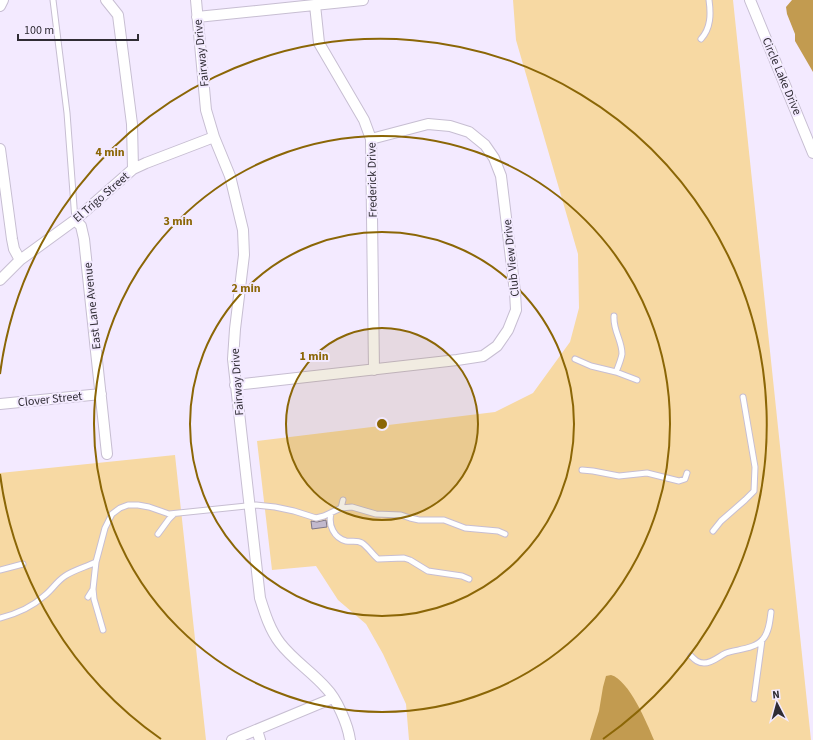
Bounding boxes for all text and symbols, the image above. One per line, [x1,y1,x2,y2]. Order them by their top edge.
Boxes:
scale bar [18,16,138,42]
street label: Fairway Drive [190,18,213,87]
text: 100 m [24,22,54,39]
street label: Circle Lake Drive [758,35,806,118]
street label: Frederick Drive [363,142,382,218]
text: 4 min [95,144,125,161]
street label: El Trigo Street [69,168,133,227]
text: 3 min [163,213,193,230]
street label: Club View Drive [499,218,524,297]
street label: East Lane Avenue [79,262,106,350]
text: 2 min [231,280,261,297]
street label: Fairway Drive [227,348,248,416]
text: 1 min [299,348,329,365]
street label: Clover Street [17,388,83,411]
centre of rings [375,417,389,431]
north arrow [757,684,797,724]
text: N [772,687,780,702]

